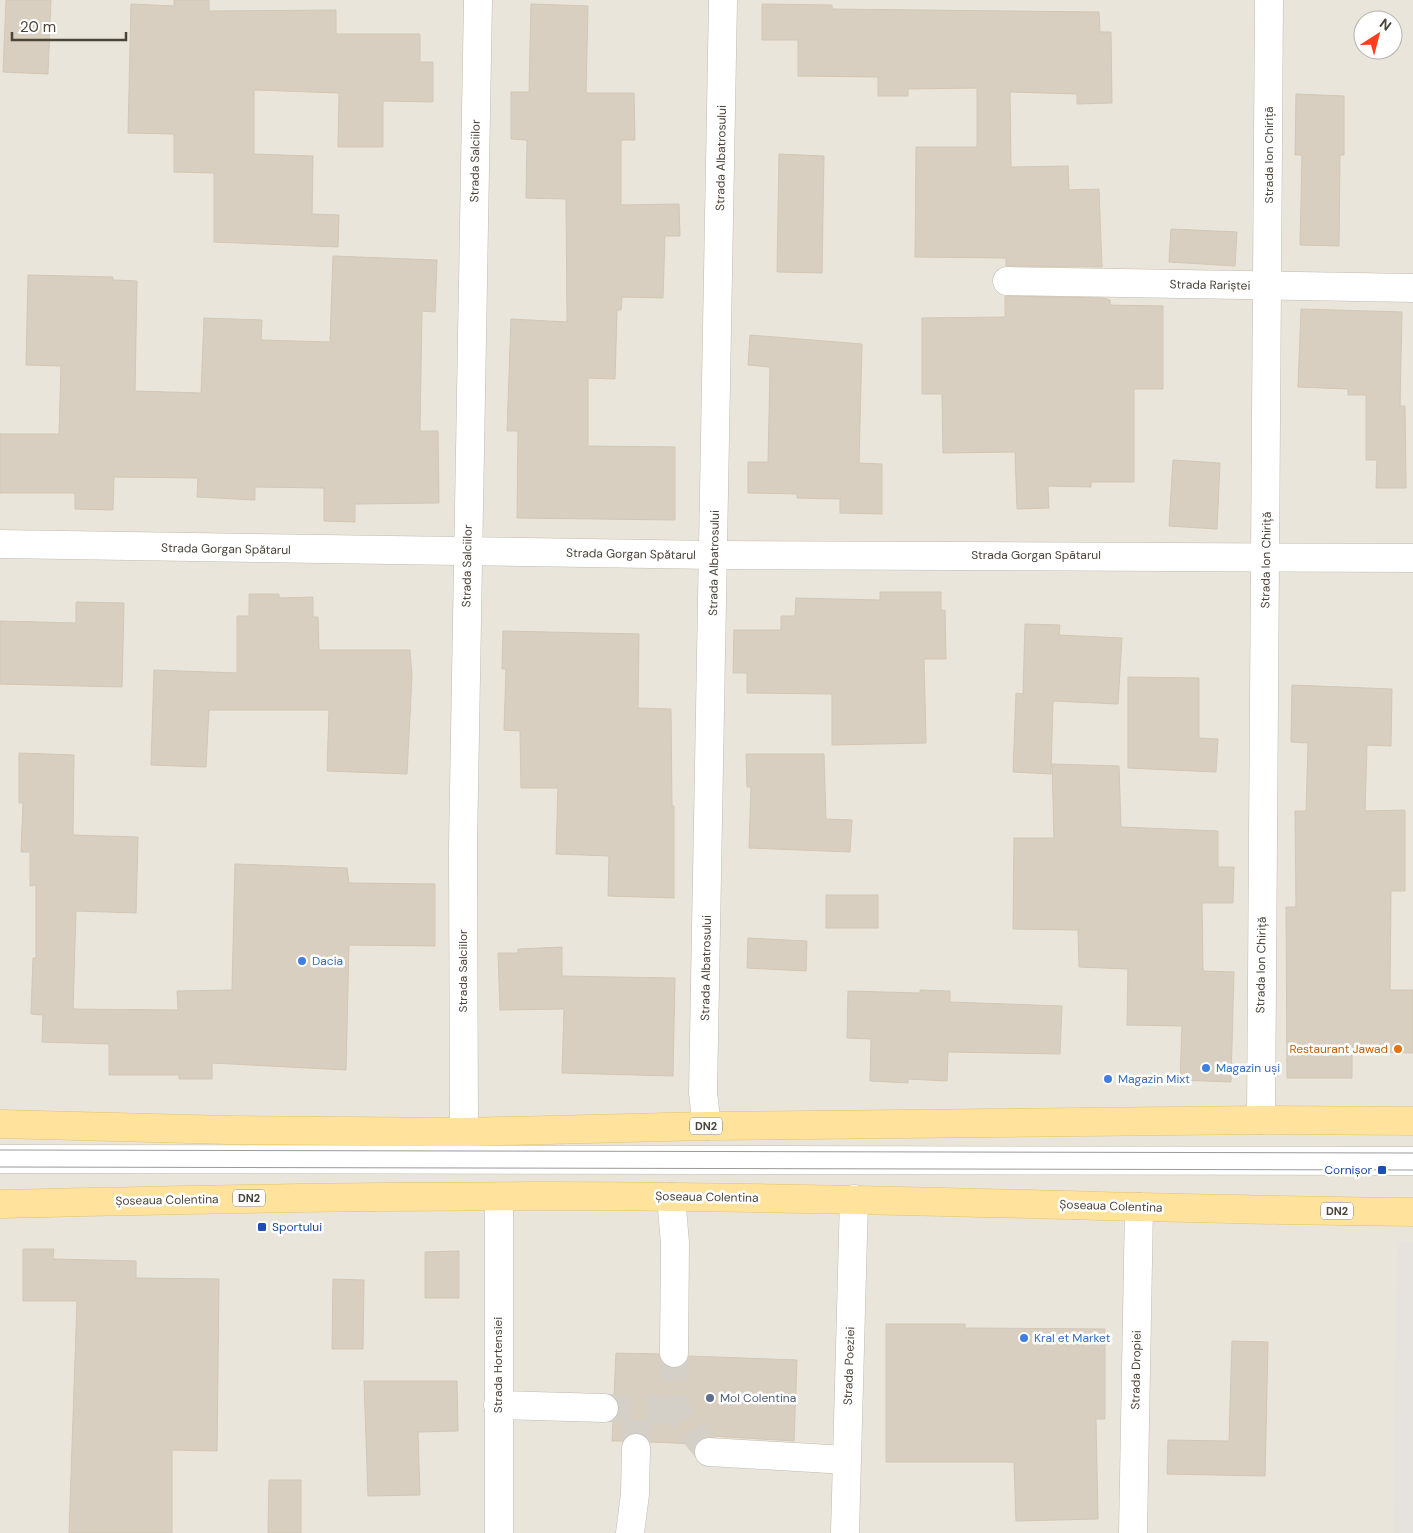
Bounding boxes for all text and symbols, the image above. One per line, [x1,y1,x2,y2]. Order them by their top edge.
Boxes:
scale bar [12,10,126,42]
north arrow [1353,10,1403,60]
text: N [1376,14,1395,35]
text: 20 m [20,17,56,37]
street label: Strada Albatrosului [712,105,730,211]
street label: Strada Ion Chiriță [1261,107,1277,203]
street label: Strada Salciilor [466,119,484,203]
street label: Strada Rariștei [1170,276,1251,294]
street label: Strada Albatrosului [705,510,723,616]
street label: Strada Ion Chiriță [1257,511,1275,609]
street label: Strada Salciilor [458,524,476,608]
street label: Strada Gorgan Spătarul [161,540,291,558]
street label: Strada Gorgan Spătarul [566,545,696,563]
street label: Strada Gorgan Spătarul [971,547,1101,563]
street label: Strada Albatrosului [697,915,715,1021]
street label: Strada Ion Chiriță [1252,916,1270,1014]
street label: Strada Salciilor [455,929,471,1012]
place label: Dacia [312,953,343,969]
marker: Dacia [296,955,308,967]
place label: Restaurant Jawad [1289,1041,1388,1057]
marker: Restaurant Jawad [1392,1043,1404,1055]
place label: Magazin uși [1216,1060,1280,1076]
marker: Magazin uși [1200,1062,1212,1074]
place label: Magazin Mixt [1118,1071,1190,1087]
marker: Magazin Mixt [1102,1073,1114,1085]
road number: DN2 [690,1118,722,1134]
place label: Cornișor [1324,1162,1373,1178]
marker: Cornișor [1376,1164,1388,1176]
street label: Șoseaua Colentina [655,1188,759,1206]
road number: DN2 [233,1190,265,1206]
street label: Șoseaua Colentina [115,1191,219,1209]
street label: Șoseaua Colentina [1059,1196,1163,1216]
road number: DN2 [1321,1202,1353,1220]
place label: Sportului [272,1219,322,1235]
marker: Sportului [256,1221,268,1233]
street label: Strada Hortensiei [490,1317,506,1413]
street label: Strada Poeziei [840,1326,858,1406]
place label: Kral et Market [1034,1330,1111,1346]
street label: Strada Dropiei [1127,1330,1145,1410]
marker: Kral et Market [1018,1332,1030,1344]
place label: Mol Colentina [720,1390,796,1406]
marker: Mol Colentina [704,1392,716,1404]

